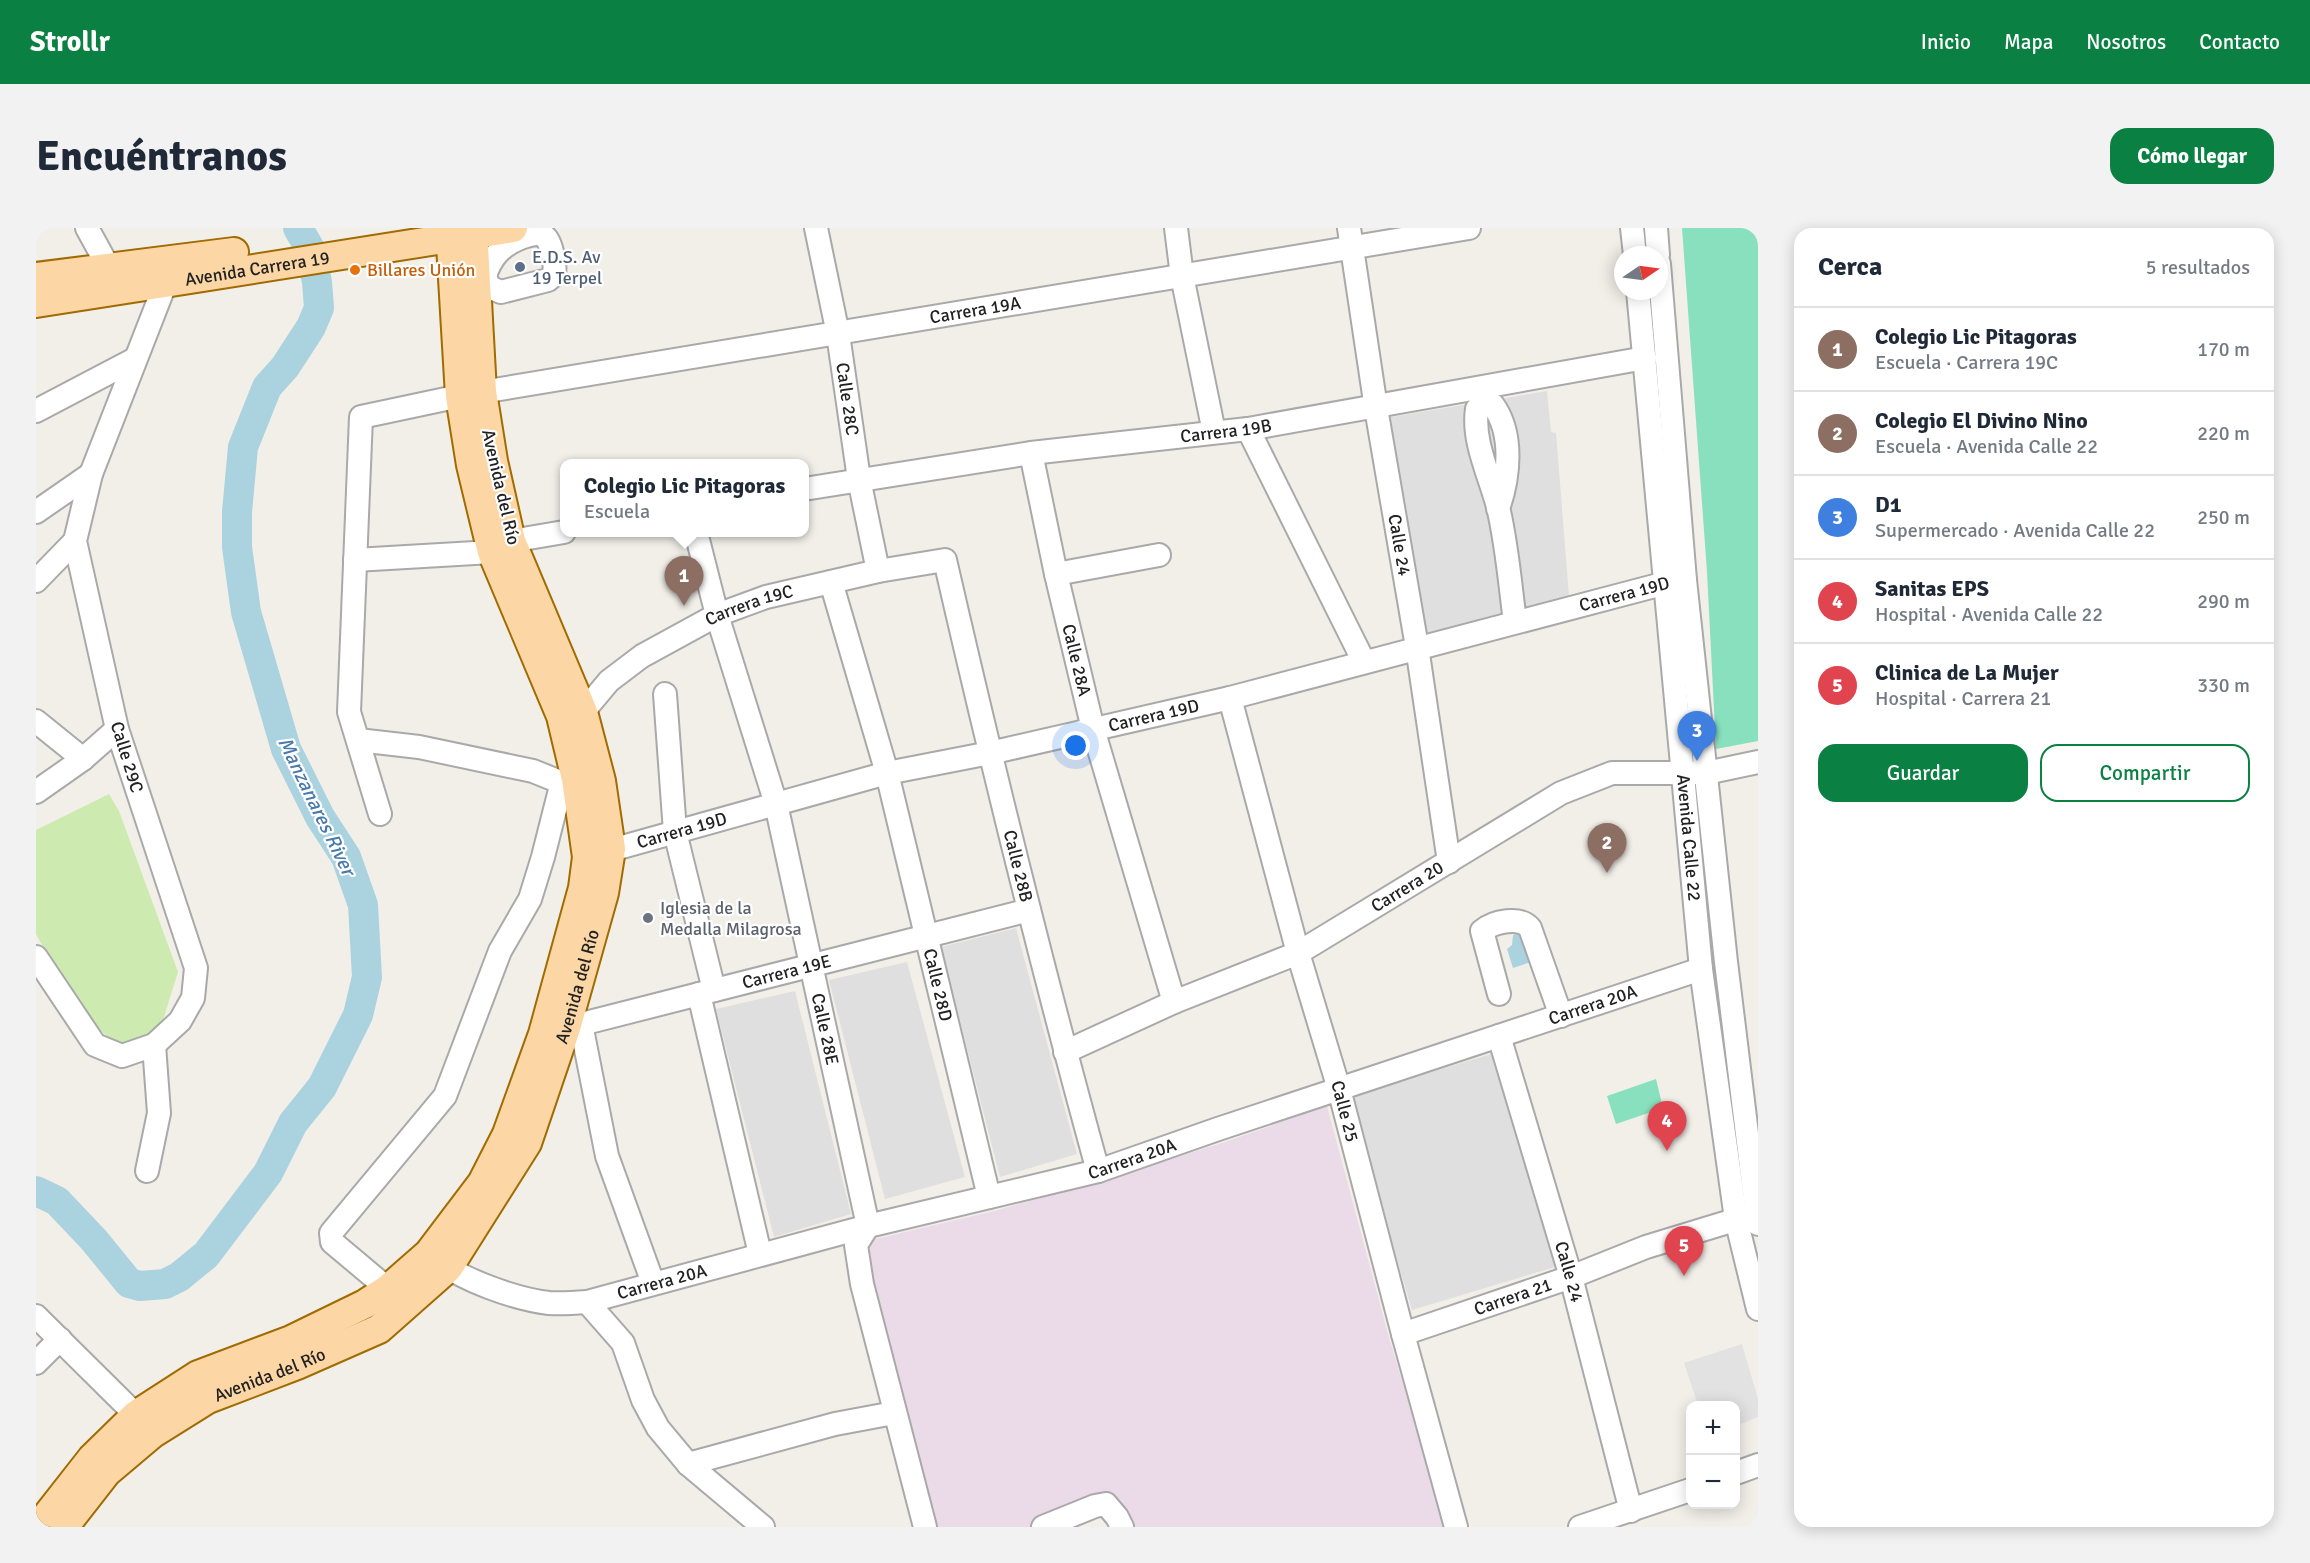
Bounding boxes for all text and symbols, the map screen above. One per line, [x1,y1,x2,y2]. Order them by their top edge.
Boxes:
text: Strollr [30,25,110,59]
text: Inicio [1921,29,1971,55]
text: Mapa [2004,29,2053,55]
text: Nosotros [2086,29,2166,55]
text: Contacto [2199,29,2280,55]
button: Cómo llegar [2110,128,2274,184]
text: Encuéntranos [36,131,287,182]
street label: Avenida Carrera 19 [184,246,331,291]
place label: E.D.S. Av 19 Terpel [532,246,602,289]
north arrow [1614,246,1668,300]
text: Cerca [1818,251,1882,283]
text: 5 resultados [2146,255,2250,280]
place label: Billares Unión [367,259,475,281]
marker: E.D.S. Av 19 Terpel [513,260,527,274]
marker: Billares Unión [348,263,362,277]
street label: Carrera 19A [928,292,1022,328]
text: Colegio Lic Pitagoras [1875,323,2077,350]
text: 1 [1832,337,1843,362]
text: 170 m [2197,337,2250,362]
text: Escuela · Carrera 19C [1875,350,2058,375]
street label: Calle 28C [831,361,864,437]
text: Colegio El Divino Nino [1875,407,2088,434]
street label: Carrera 19B [1179,414,1273,447]
text: 2 [1832,421,1843,446]
text: 220 m [2197,421,2250,446]
street label: Avenida del Río [477,427,525,547]
text: Escuela · Avenida Calle 22 [1875,434,2098,459]
popup [560,459,809,537]
text: Colegio Lic Pitagoras [584,472,785,499]
text: D1 [1875,491,1902,518]
text: Escuela [584,499,650,524]
text: 3 [1832,505,1843,530]
text: 250 m [2197,505,2250,530]
street label: Calle 24 [1383,512,1416,578]
text: Supermercado · Avenida Calle 22 [1875,518,2155,543]
pin: 1 [664,556,704,606]
street label: Carrera 19D [1577,572,1672,616]
text: Sanitas EPS [1875,575,1989,602]
street label: Carrera 19C [701,580,795,631]
text: 4 [1832,589,1843,614]
text: 290 m [2197,589,2250,614]
text: Hospital · Avenida Calle 22 [1875,602,2103,627]
street label: Calle 28A [1057,622,1096,698]
text: Clinica de La Mujer [1875,659,2059,686]
text: 5 [1832,673,1843,698]
text: 330 m [2197,673,2250,698]
text: Hospital · Carrera 21 [1875,686,2051,711]
street label: Carrera 19D [1106,694,1201,737]
pin: 3 [1678,712,1716,761]
street label: Calle 29C [106,719,148,795]
your location [1061,731,1090,760]
water label: Manzanares River [272,733,362,882]
button: Guardar [1818,744,2028,802]
button: Compartir [2040,744,2250,802]
street label: Avenida Calle 22 [1672,773,1706,902]
street label: Carrera 19D [634,807,729,853]
pin: 2 [1588,824,1626,873]
street label: Calle 28B [999,828,1038,904]
street label: Carrera 20 [1367,856,1447,917]
place label: Iglesia de la Medalla Milagrosa [660,897,802,940]
marker: Iglesia de la Medalla Milagrosa [641,911,655,925]
street label: Avenida del Río [550,927,604,1047]
street label: Calle 28D [919,946,957,1024]
street label: Carrera 19E [740,950,833,994]
street label: Carrera 20A [1546,980,1640,1030]
street label: Calle 28E [807,991,844,1067]
street label: Calle 25 [1326,1078,1363,1144]
pin: 4 [1648,1102,1686,1151]
street label: Carrera 20A [1086,1134,1179,1184]
pin: 5 [1664,1226,1704,1276]
street label: Calle 24 [1550,1239,1588,1305]
street label: Carrera 20A [615,1259,709,1304]
street label: Carrera 21 [1471,1273,1555,1320]
street label: Avenida del Río [211,1343,329,1407]
map controls [1686,1401,1740,1509]
button: + [1686,1401,1740,1455]
button: − [1686,1455,1740,1509]

